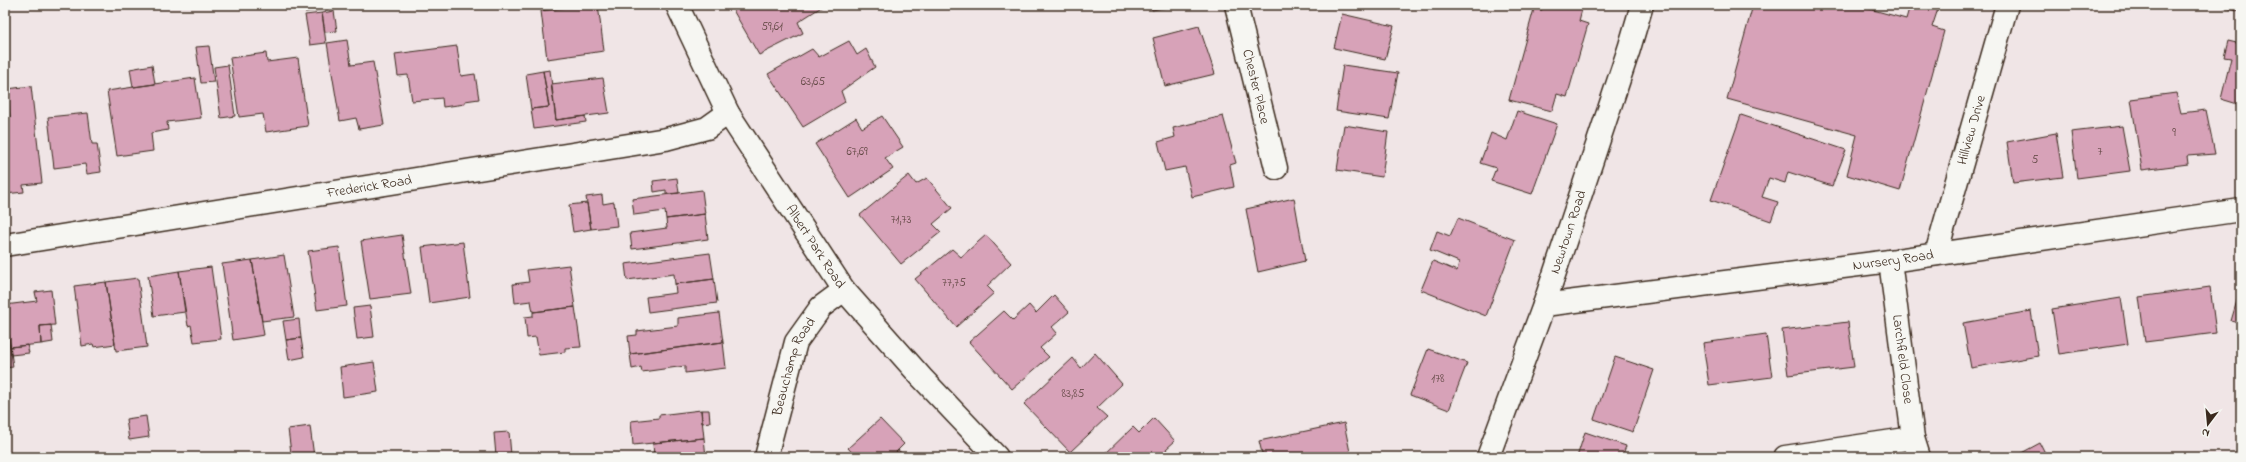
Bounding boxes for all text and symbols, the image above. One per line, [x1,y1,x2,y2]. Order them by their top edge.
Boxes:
house number: 59,61 [761,18,783,36]
street label: Chester Place [1237,47,1275,127]
house number: 63,65 [801,73,825,91]
street label: Hillview Drive [1951,92,1991,167]
house number: 9 [2172,124,2176,142]
house number: 67,69 [846,143,868,161]
house number: 7 [2098,143,2103,161]
house number: 5 [2032,151,2039,169]
street label: Frederick Road [324,169,414,204]
street label: Newtown Road [1545,187,1592,276]
street label: Albert Park Road [780,200,851,293]
house number: 71,73 [891,211,911,229]
street label: Nursery Road [1852,244,1935,276]
house number: 77,75 [942,274,966,292]
street label: Beauchamp Road [766,313,821,419]
street label: Larchfield Close [1887,313,1919,406]
house number: 178 [1431,370,1445,388]
house number: 83,85 [1062,385,1085,403]
north arrow [2188,404,2228,444]
text: N [2200,424,2211,441]

